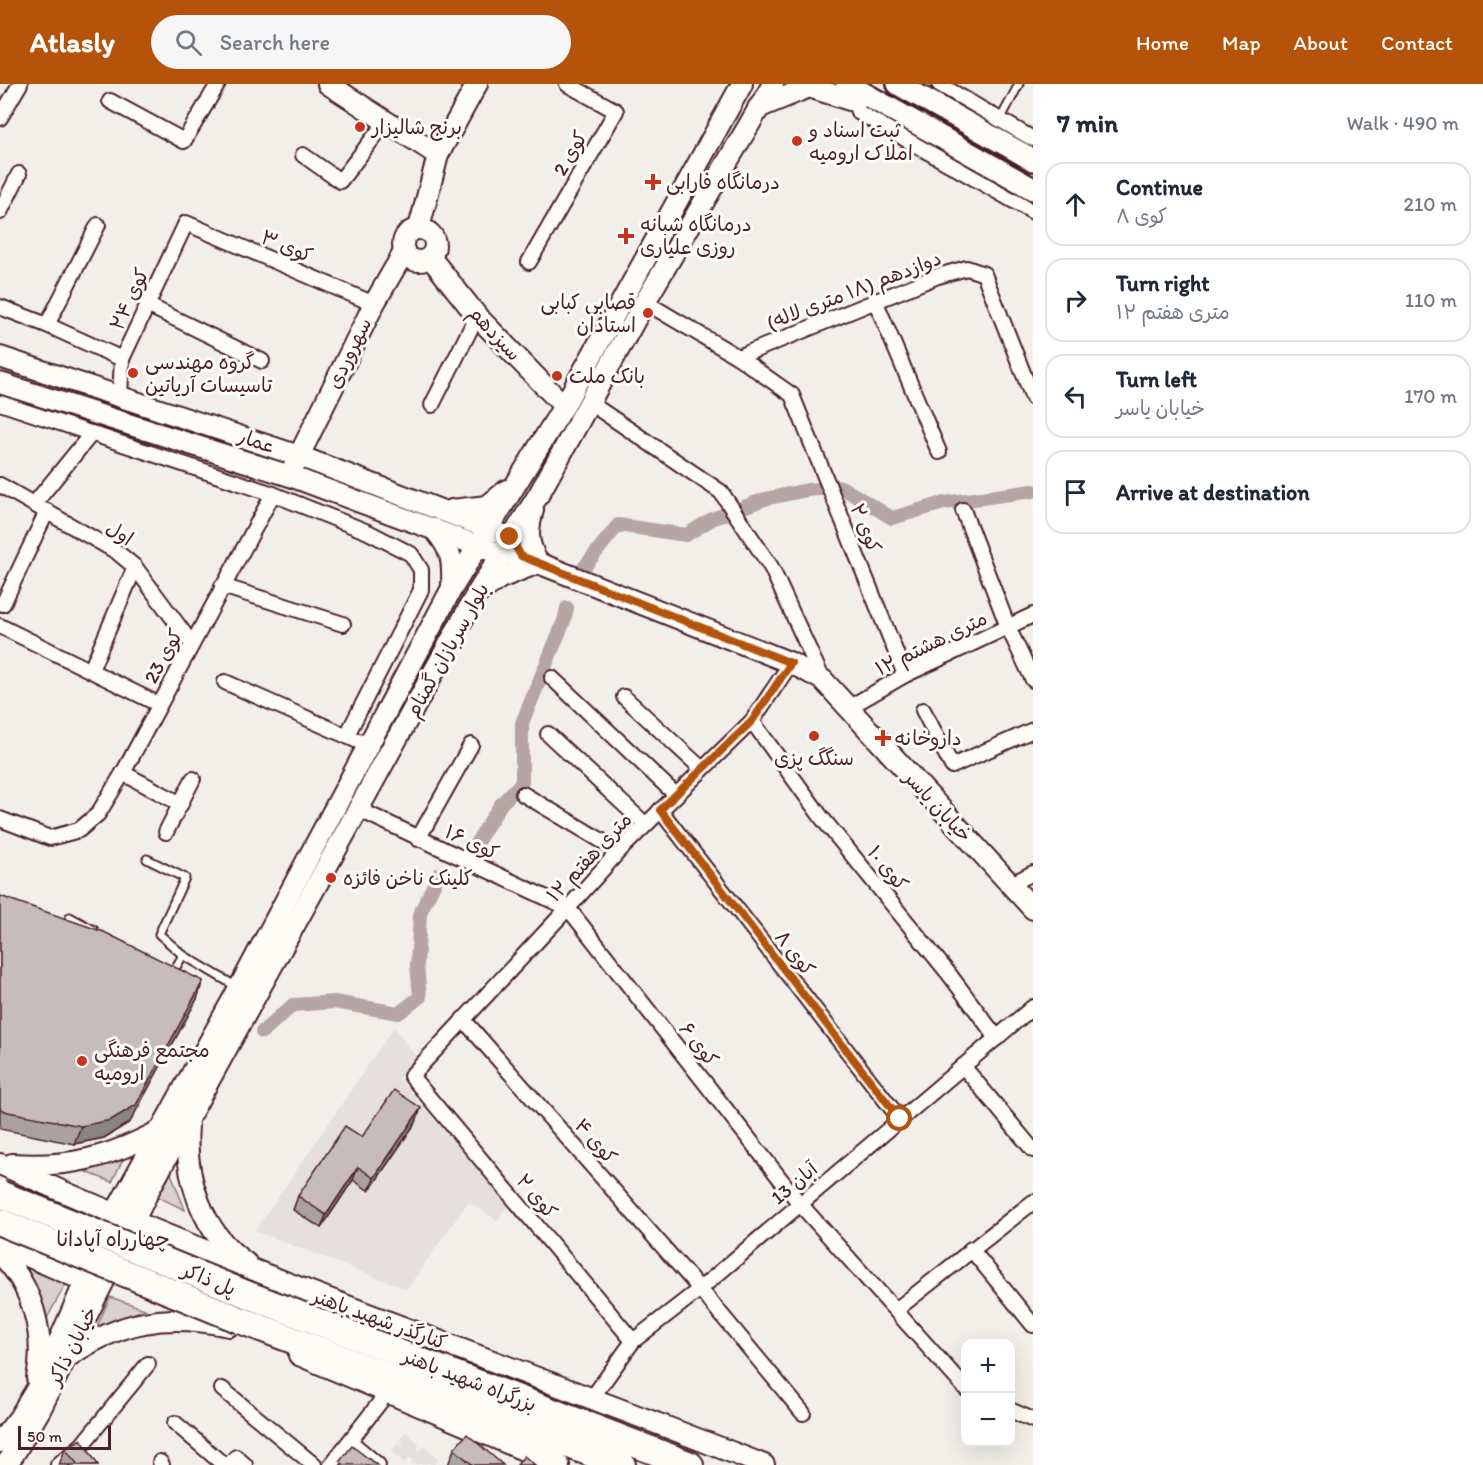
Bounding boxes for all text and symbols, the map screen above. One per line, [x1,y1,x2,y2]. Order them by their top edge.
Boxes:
search box [151,15,571,69]
text: Atlasly [30,25,115,59]
icon: search [172,26,205,59]
text: Search here [220,29,330,56]
text: Home [1136,30,1189,55]
text: Map [1222,30,1261,55]
text: About [1294,30,1348,55]
text: Contact [1381,30,1453,55]
text: 7 min [1057,107,1118,139]
text: Walk · 490 m [1346,111,1459,135]
place label: برنج شالیزار [370,115,462,141]
place label: ثبت اسناد و املاک ارومیه [807,118,913,165]
marker: برنج شالیزار [353,120,367,134]
street label: کوی 2 [548,126,592,180]
marker: ثبت اسناد و املاک ارومیه [790,134,804,148]
place label: درمانگاه فارابی [666,170,780,195]
marker: درمانگاه فارابی [644,173,662,191]
text: Continue [1116,174,1203,201]
icon: ahead [1059,188,1092,221]
text: 210 m [1404,192,1457,216]
text: کوی ۸ [1116,204,1167,228]
place label: درمانگاه شبانه روزی علیاری [640,212,752,259]
street label: کوی ۳ [258,224,316,268]
marker: درمانگاه شبانه روزی علیاری [617,227,635,245]
street label: دوازدهم (۱۸ متری لاله) [763,246,946,338]
street label: کوی ۲۴ [104,264,154,334]
text: Turn right [1116,270,1210,297]
icon: right [1059,284,1092,317]
text: 110 m [1405,288,1457,312]
place label: قصابی کبابی استادان [540,290,636,337]
text: ۱۲ متری هفتم [1116,300,1230,324]
street label: سیزدهم [461,301,526,368]
marker: قصابی کبابی استادان [641,306,655,320]
street label: سهروردی [321,313,377,393]
place label: گروه مهندسی تاسیسات آریاتین [145,350,272,397]
place label: بانک ملت [569,364,645,388]
marker: گروه مهندسی تاسیسات آریاتین [126,366,140,380]
text: Turn left [1116,366,1197,393]
marker: بانک ملت [550,369,564,383]
icon: left [1059,380,1092,413]
text: 170 m [1404,384,1457,408]
text: خیابان یاسر [1116,396,1205,420]
street label: عمار [234,423,279,459]
icon: arrive [1059,476,1092,509]
text: Arrive at destination [1116,479,1310,506]
street label: کوی ۲ [845,500,887,556]
street label: اول [102,515,138,551]
route end [496,523,522,549]
street label: بلوار سربازان گمنام [400,579,497,723]
street label: ۱۲ متری هشتم [871,606,992,683]
street label: کوی 23 [138,624,188,688]
place label: داروخانه [895,726,962,751]
marker: سنگگ پزی [807,729,821,743]
marker: داروخانه [876,731,890,745]
place label: سنگگ پزی [774,746,854,771]
street label: خیابان یاسر [898,764,977,847]
street label: ۱۲ متری هفتم [541,807,639,909]
street label: کوی ۱۶ [441,819,503,865]
street label: کوی ۱۰ [863,841,913,895]
place label: کلینک ناخن فائزه [343,866,473,890]
marker: کلینک ناخن فائزه [324,871,338,885]
street label: کوی ۸ [770,925,820,981]
street label: کوی ۶ [674,1017,724,1071]
place label: مجتمع فرهنگی ارومیه [94,1038,210,1085]
marker: مجتمع فرهنگی ارومیه [75,1054,89,1068]
route start [886,1105,912,1131]
street label: کوی ۴ [570,1113,622,1169]
street label: 13 آبان [766,1156,823,1209]
street label: کوی ۲ [511,1169,563,1223]
district label: چهارراه آپادانا [56,1226,170,1252]
street label: پل ذاکر [176,1257,240,1302]
street label: کنارگذر شهید باهنر [308,1283,450,1354]
street label: خیابان ذاکر [41,1302,102,1391]
map controls [961,1339,1015,1447]
button: + [961,1339,1015,1393]
street label: بزرگراه شهید باهنر [398,1343,540,1416]
button: − [961,1393,1015,1447]
scale bar [18,1423,111,1450]
text: 50 m [27,1427,62,1446]

